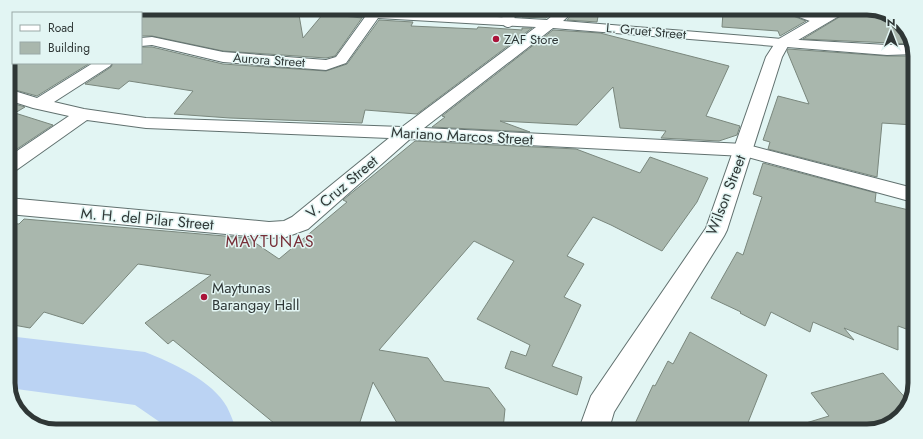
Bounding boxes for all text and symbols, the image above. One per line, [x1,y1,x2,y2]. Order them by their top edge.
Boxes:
legend [12,12,142,64]
north arrow [871,12,911,52]
text: N [887,14,895,30]
street label: L. Gruet Street [605,18,688,44]
text: Road [48,19,74,37]
place label: ZAF Store [504,30,559,49]
marker: ZAF Store [491,34,501,44]
text: Building [48,39,90,57]
street label: Aurora Street [232,48,307,72]
street label: Mariano Marcos Street [390,121,534,151]
street label: V. Cruz Street [301,150,383,224]
street label: Wilson Street [701,151,752,238]
street label: M. H. del Pilar Street [80,202,215,236]
district label: MAYTUNAS [225,230,315,253]
place label: Maytunas Barangay Hall [212,277,299,316]
marker: Maytunas Barangay Hall [199,292,209,302]

